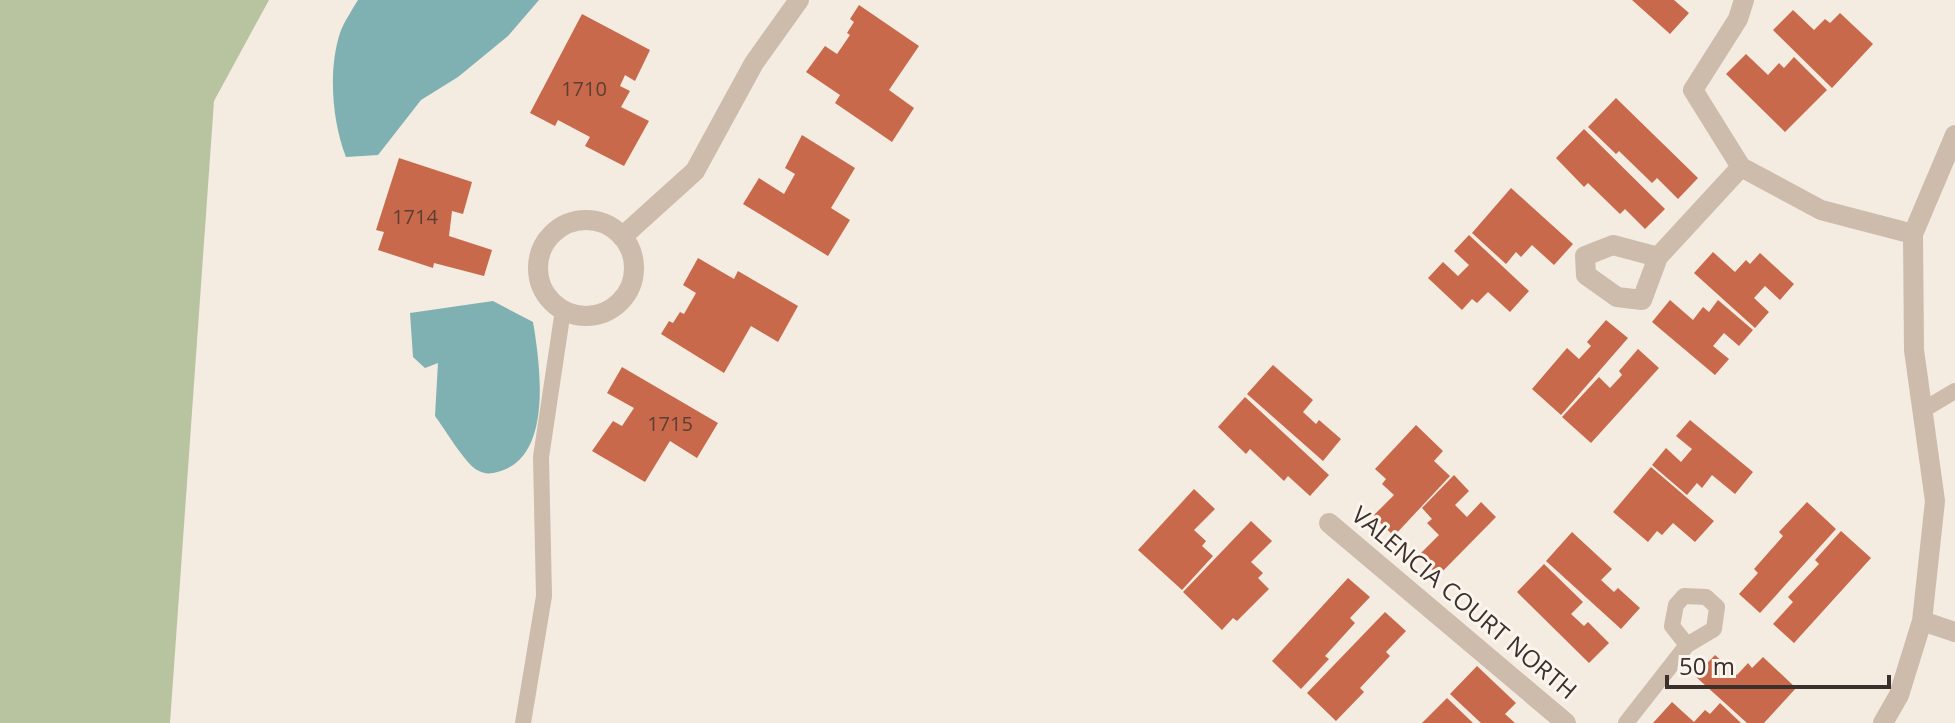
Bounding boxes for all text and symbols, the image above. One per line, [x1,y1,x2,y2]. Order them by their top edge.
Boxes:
house number: 1710 [561,75,607,102]
house number: 1714 [392,203,438,230]
house number: 1715 [647,410,693,437]
street label: VALENCIA COURT NORTH [1345,498,1585,706]
scale bar [1667,639,1889,689]
text: 50 m [1679,649,1735,682]

